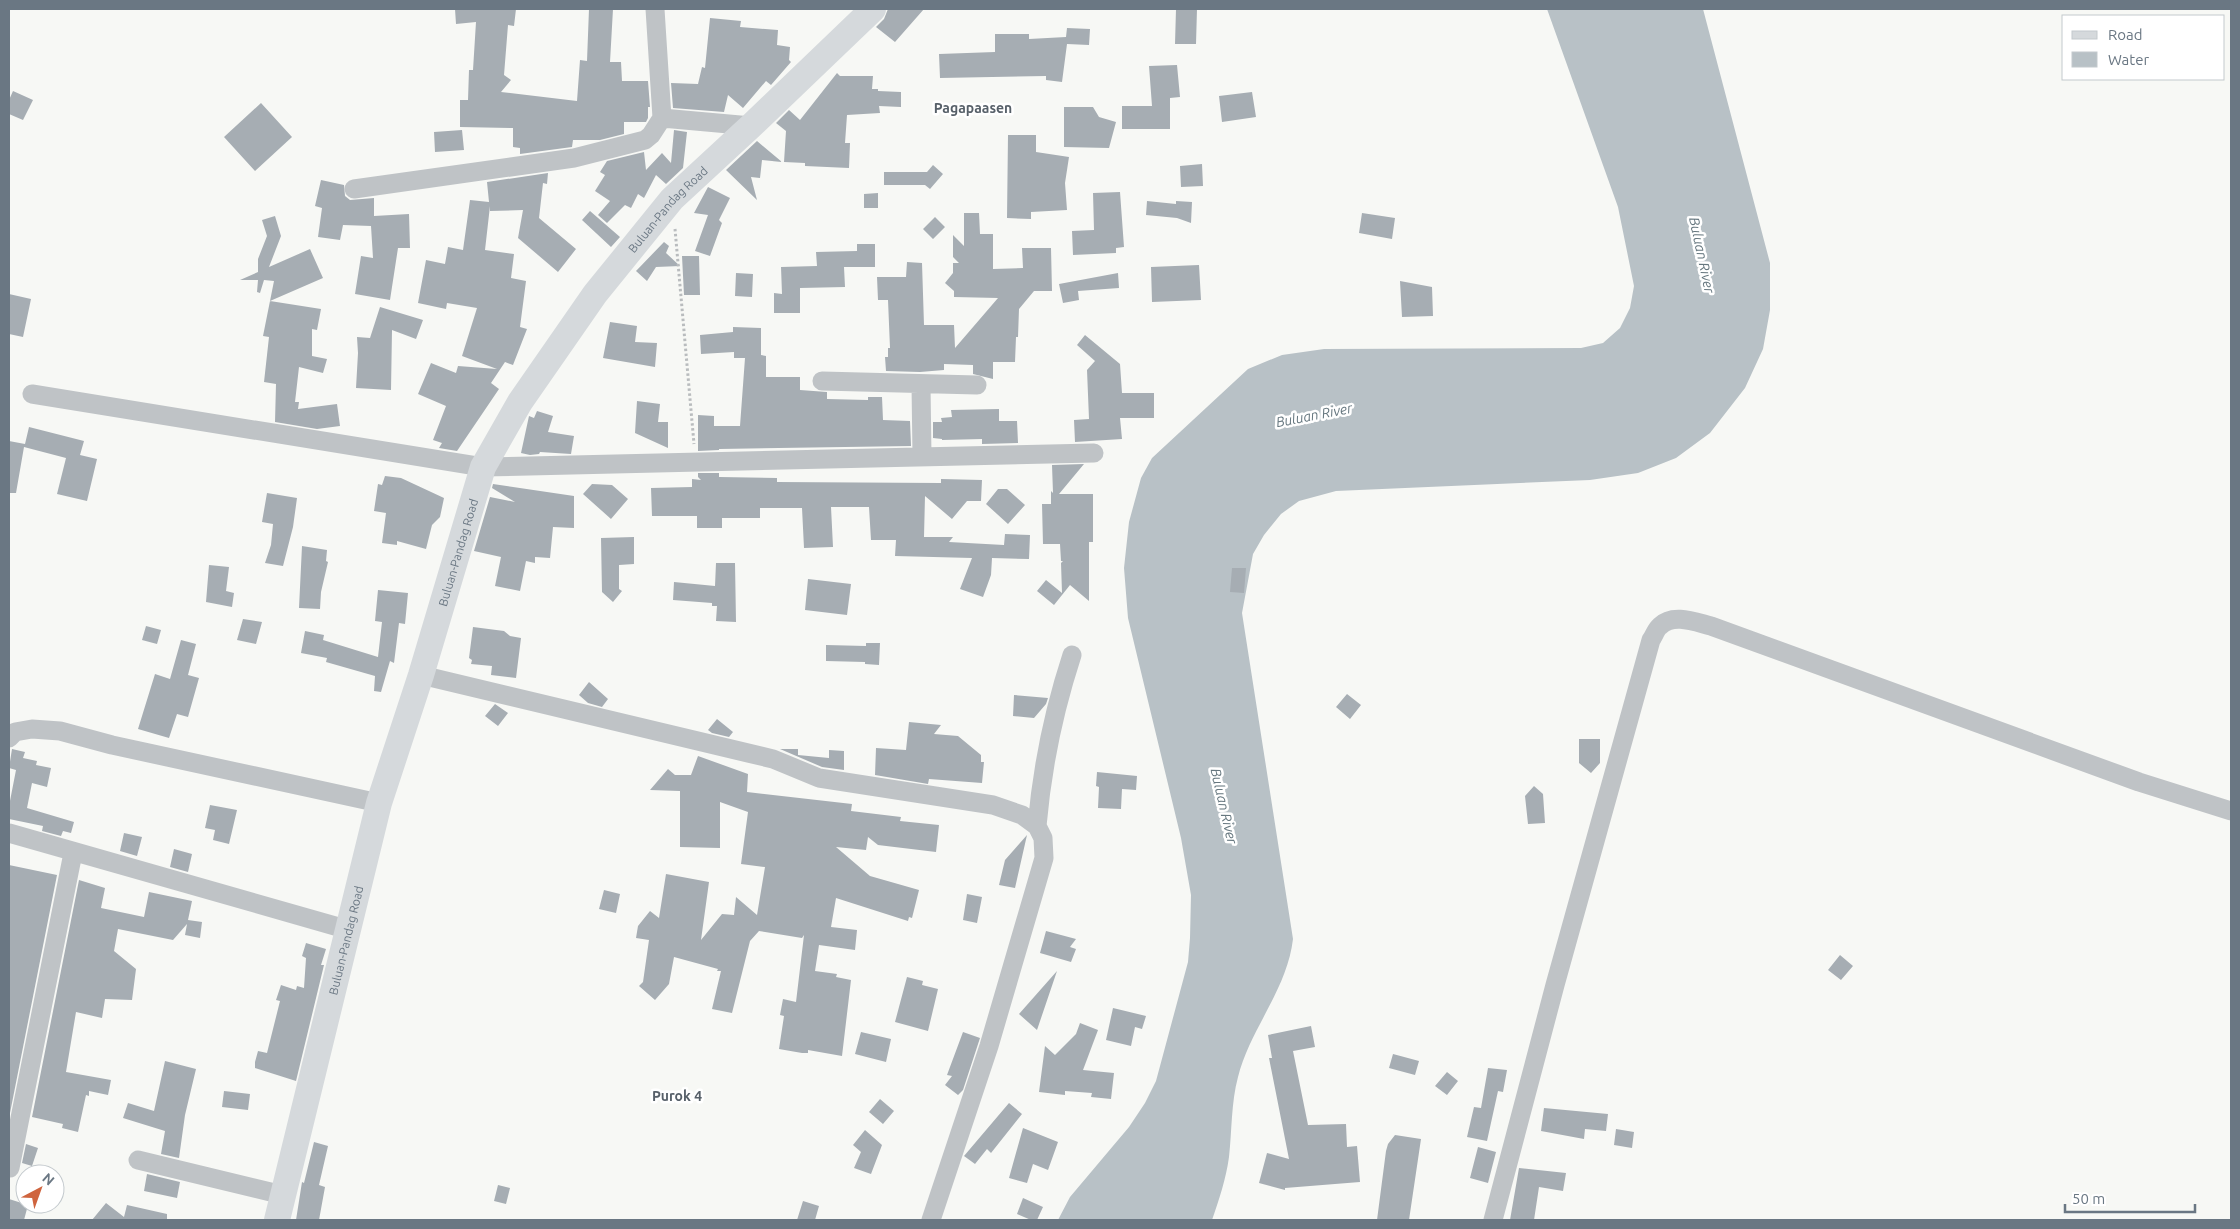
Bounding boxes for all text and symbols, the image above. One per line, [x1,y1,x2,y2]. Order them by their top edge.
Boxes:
legend [2062,15,2225,80]
text: Road [2108,26,2143,43]
text: Water [2108,51,2149,68]
district label: Pagapaasen [934,100,1012,116]
street label: Buluan-Pandag Road [625,164,710,255]
water label: Buluan River [1686,215,1718,295]
water label: Buluan River [1274,400,1354,430]
street label: Buluan-Pandag Road [435,497,480,608]
water label: Buluan River [1208,766,1241,846]
street label: Buluan-Pandag Road [326,884,365,996]
district label: Purok 4 [652,1088,702,1104]
north arrow [15,1164,65,1214]
text: N [39,1170,58,1189]
scale bar [2065,1182,2195,1214]
text: 50 m [2072,1190,2105,1207]

